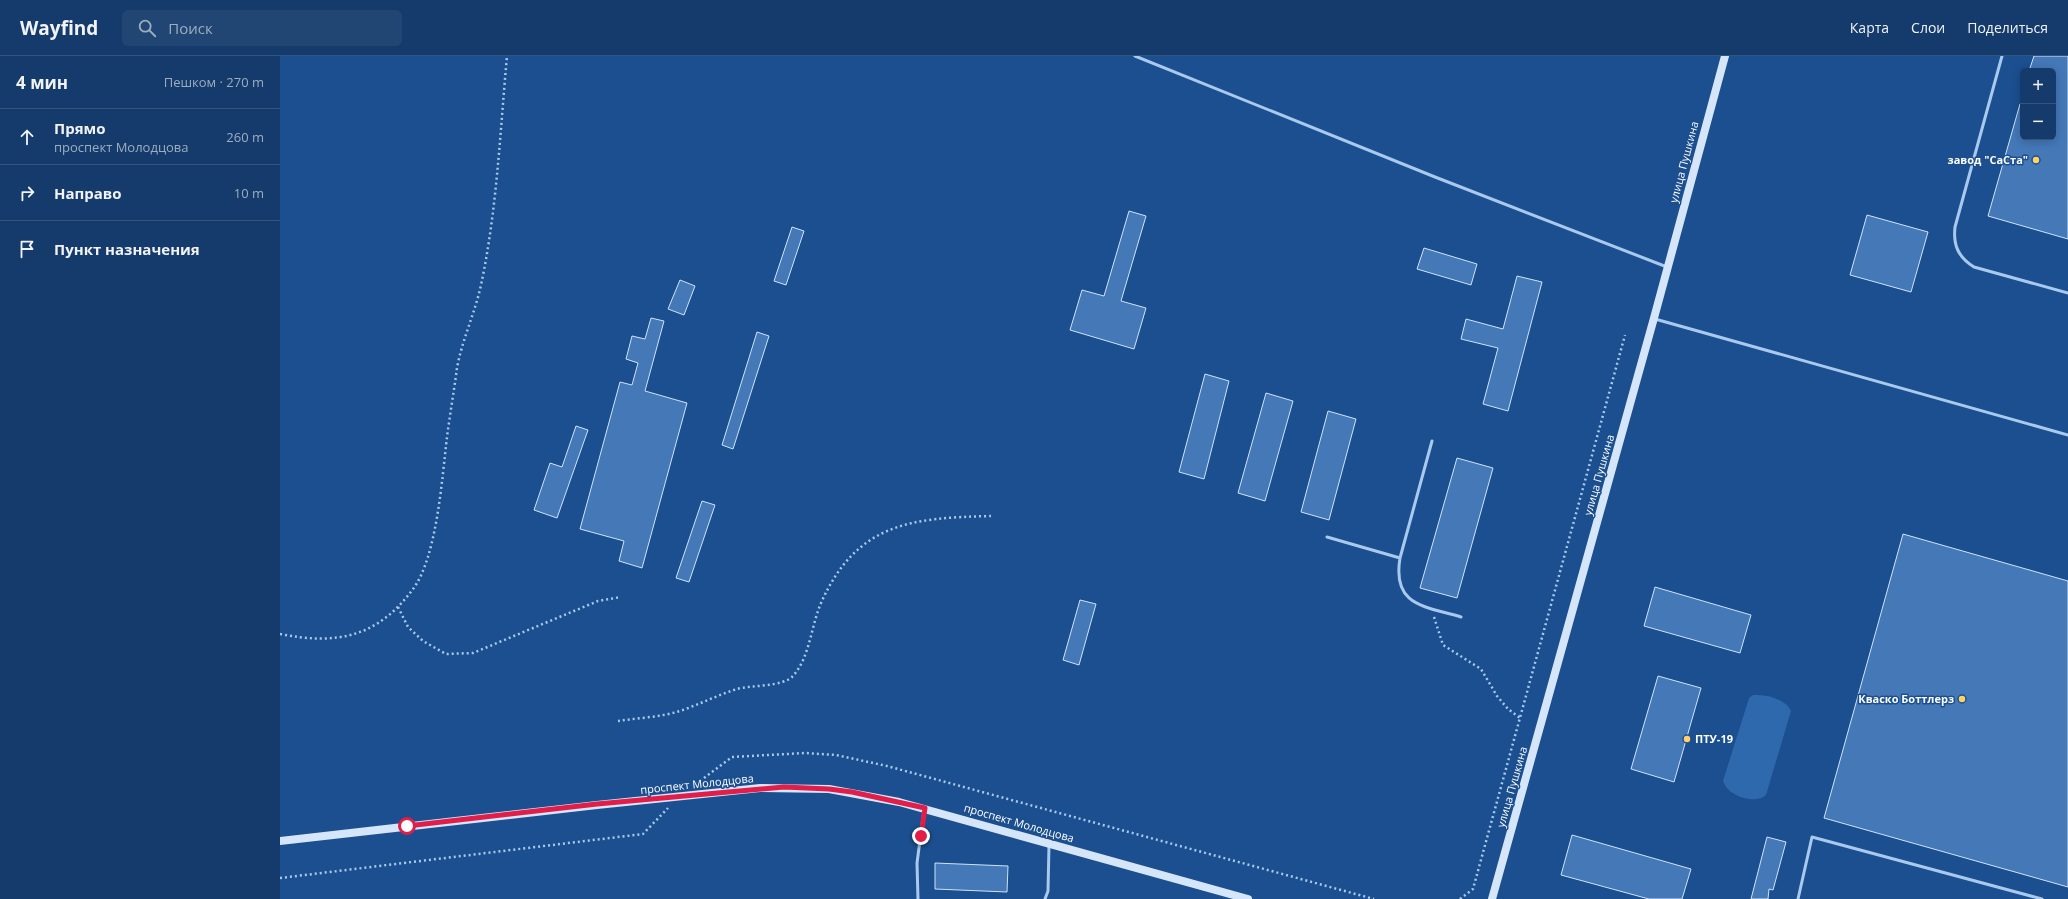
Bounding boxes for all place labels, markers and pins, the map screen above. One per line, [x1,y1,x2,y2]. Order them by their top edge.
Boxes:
place label: завод "СаСта" [1948,152,2028,167]
marker: завод "СаСта" [2031,155,2041,165]
place label: Кваско Боттлерз [1858,691,1954,706]
marker: Кваско Боттлерз [1957,694,1967,704]
place label: ПТУ-19 [1695,731,1733,746]
marker: ПТУ-19 [1682,734,1692,744]

